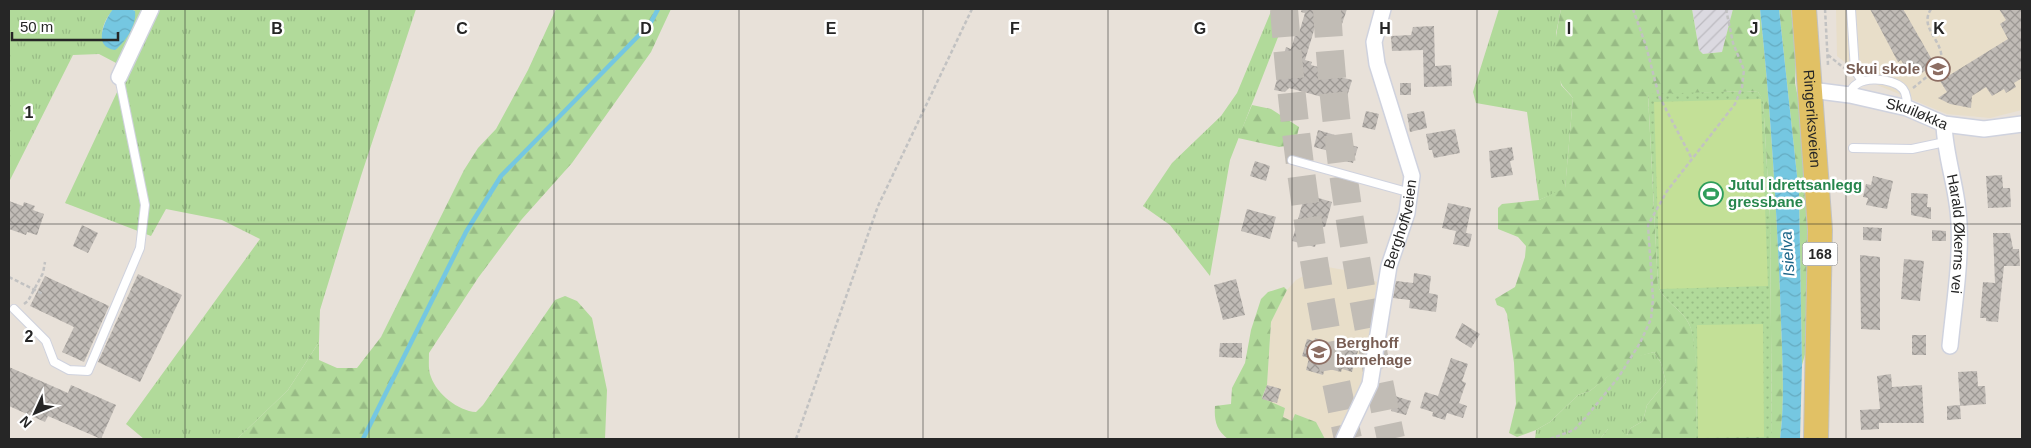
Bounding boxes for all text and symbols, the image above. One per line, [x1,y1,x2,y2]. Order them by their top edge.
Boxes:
scale bar [12,10,119,42]
text: 50 m [20,18,53,35]
text: B [271,20,283,37]
text: C [456,20,468,37]
text: D [640,20,652,37]
text: E [826,20,837,37]
text: F [1010,20,1020,37]
text: G [1194,20,1206,37]
text: H [1379,20,1391,37]
text: I [1567,20,1571,37]
text: J [1750,20,1758,37]
text: K [1933,20,1945,37]
school or university icon: Skui skole [1925,56,1951,82]
place label: Skui skole [1846,60,1920,77]
street label: Ringeriksveien [1800,69,1824,168]
street label: Skuiløkka [1884,94,1951,133]
text: 1 [25,104,34,121]
street label: Harald Økerns vei [1944,172,1968,295]
place label: Jutul idrettsanlegg gressbane [1728,176,1862,210]
street label: Berghoffveien [1380,178,1419,271]
sports icon: Jutul idrettsanlegg gressbane [1698,181,1724,207]
water label: Isielva [1777,231,1798,277]
road number: 168 [1802,242,1838,266]
text: 2 [25,328,34,345]
place label: Berghoff barnehage [1336,334,1412,368]
school or university icon: Berghoff barnehage [1306,339,1332,365]
north arrow [10,388,60,438]
text: N [16,413,35,431]

